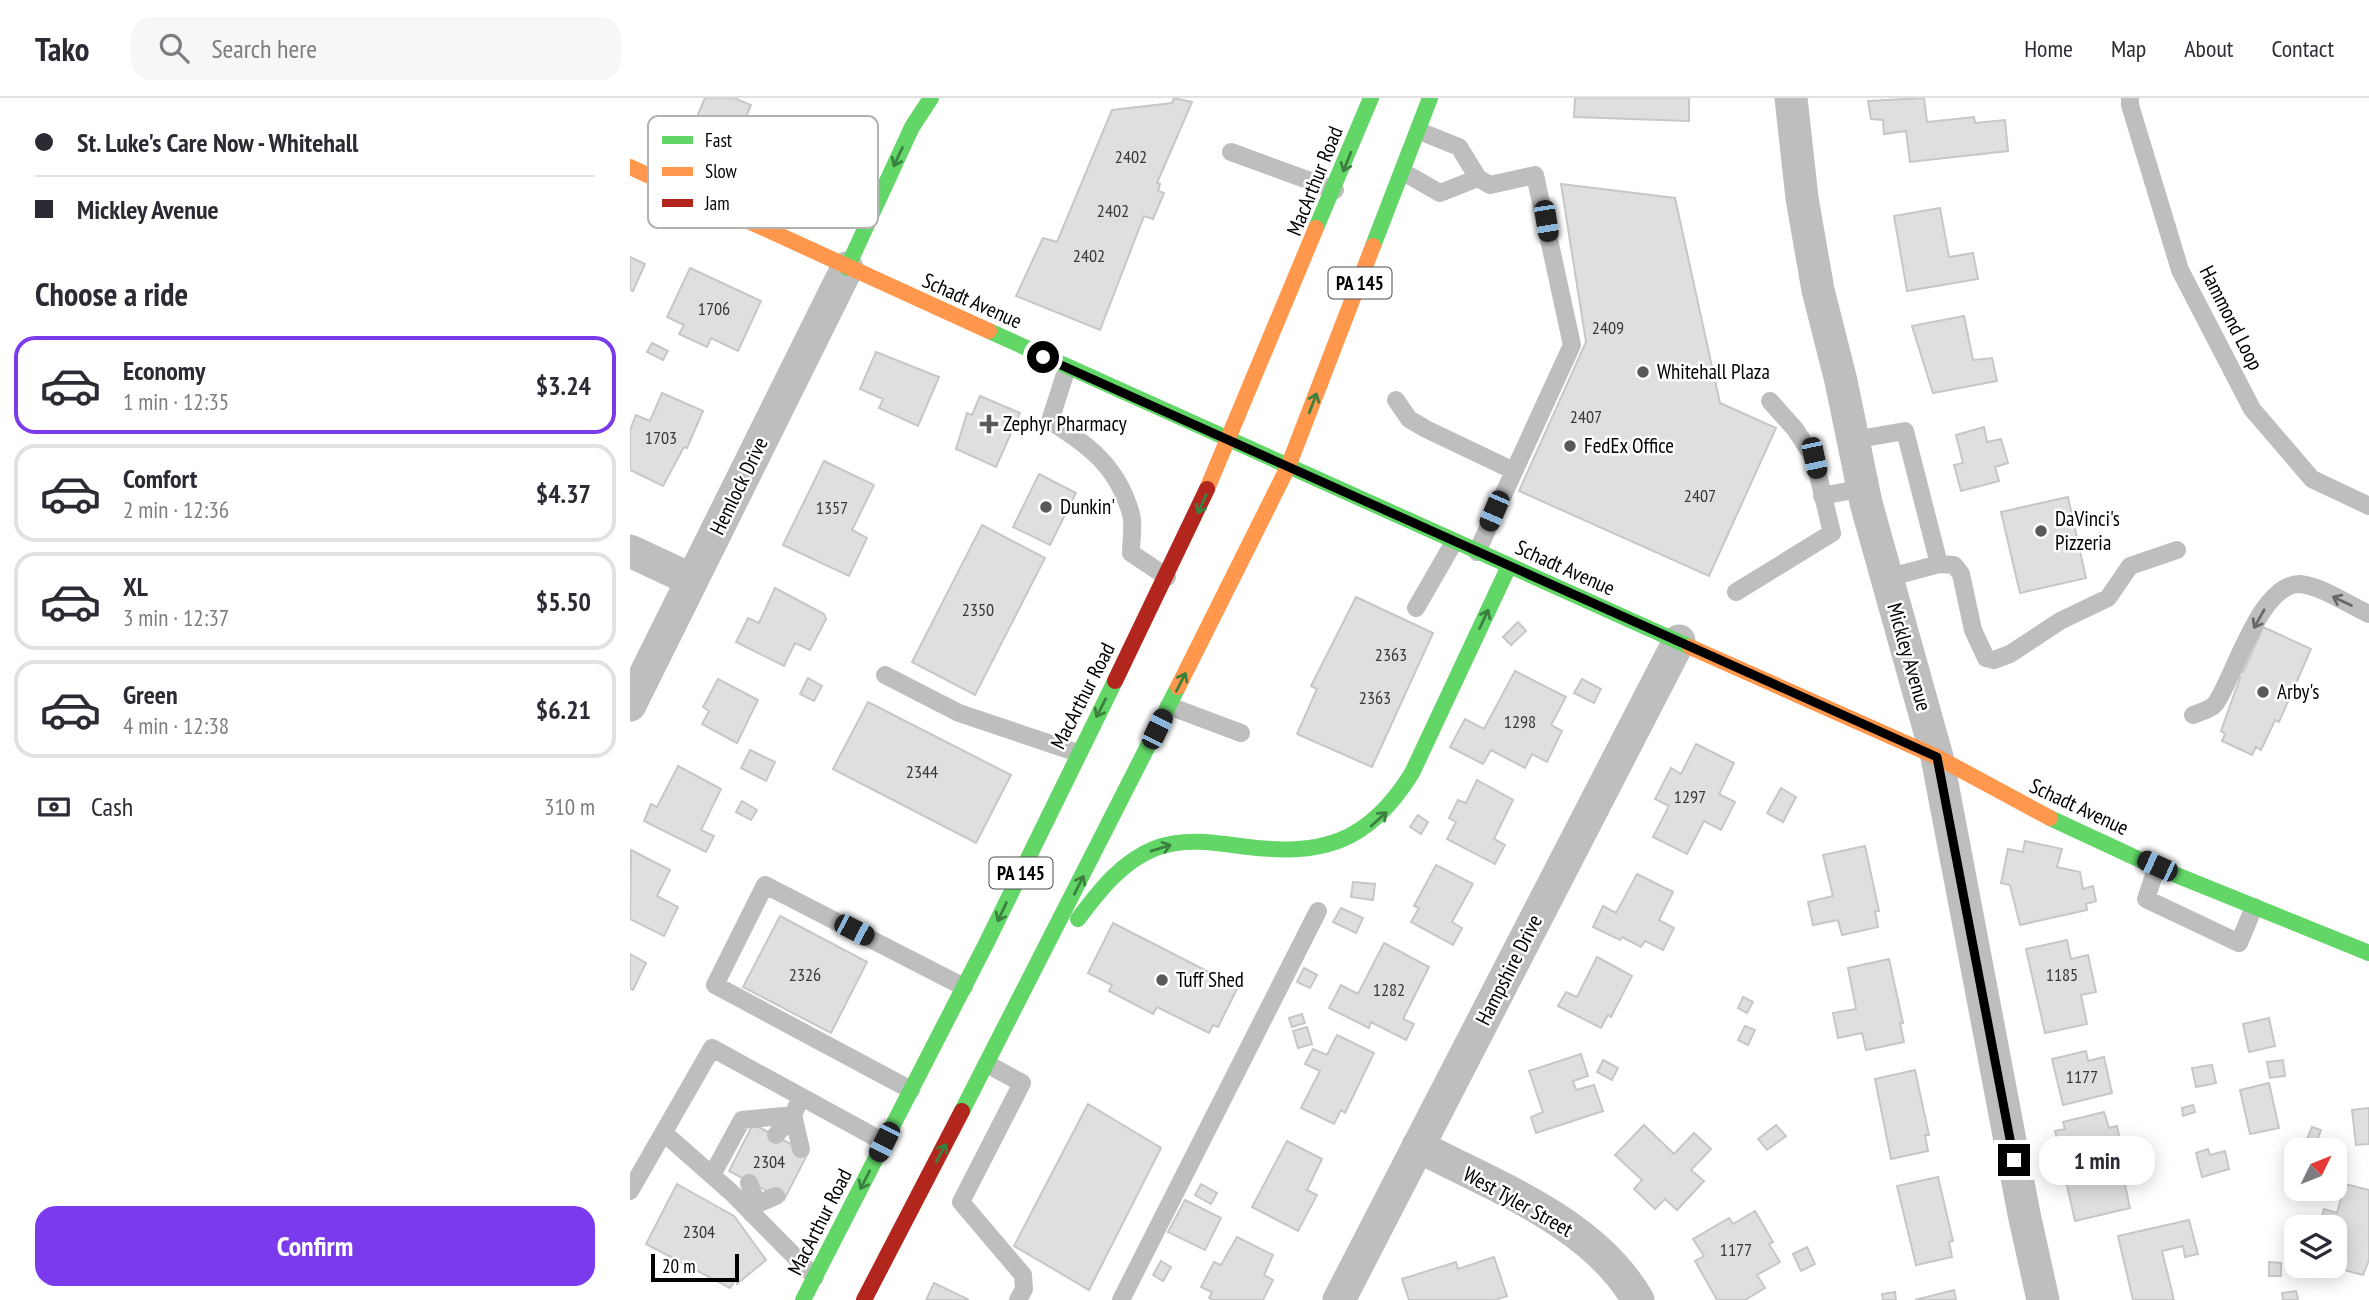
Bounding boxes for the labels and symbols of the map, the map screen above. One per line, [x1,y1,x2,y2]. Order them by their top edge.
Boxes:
legend [648,116,878,228]
street label: MacArthur Road [1280,122,1349,239]
text: Fast [705,128,733,152]
house number: 2402 [1115,145,1147,168]
one-way arrow [891,146,904,167]
one-way arrow [1339,150,1352,172]
text: Slow [705,159,738,183]
text: Jam [704,191,730,215]
house number: 2402 [1097,199,1129,222]
car [1533,199,1560,243]
house number: 2402 [1073,244,1105,267]
street label: Hammond Loop [2194,261,2269,375]
street label: Schadt Avenue [918,267,1026,334]
road number: PA 145 [1328,267,1392,298]
house number: 1706 [698,297,730,320]
house number: 2409 [1592,316,1624,339]
route start [1027,341,1059,373]
place label: Whitehall Plaza [1657,358,1770,385]
marker: Whitehall Plaza [1635,364,1651,380]
one-way arrow [1308,393,1321,415]
house number: 2407 [1570,405,1602,428]
place label: Zephyr Pharmacy [1003,410,1127,437]
marker: Zephyr Pharmacy [981,416,997,432]
house number: 1703 [645,426,677,449]
place label: FedEx Office [1584,432,1674,459]
street label: Hemlock Drive [703,433,774,539]
car [1800,435,1829,481]
marker: FedEx Office [1562,438,1578,454]
house number: 2407 [1684,484,1716,507]
car [1477,488,1512,534]
one-way arrow [1195,492,1208,514]
place label: Dunkin' [1060,493,1115,520]
house number: 1357 [816,496,848,519]
marker: Dunkin' [1038,499,1054,515]
place label: DaVinci's Pizzeria [2055,505,2120,556]
marker: DaVinci's Pizzeria [2033,523,2049,539]
street label: Schadt Avenue [1511,534,1619,601]
one-way arrow [2332,594,2353,608]
house number: 2350 [962,598,994,621]
street label: Mickley Avenue [1881,600,1938,714]
one-way arrow [2252,608,2265,629]
one-way arrow [1478,609,1492,630]
street label: MacArthur Road [1044,638,1121,753]
house number: 2363 [1375,643,1407,666]
one-way arrow [1174,672,1188,692]
place label: Arby's [2277,678,2319,705]
marker: Arby's [2255,684,2271,700]
house number: 2363 [1359,686,1391,709]
one-way arrow [1093,697,1107,717]
car [1139,706,1176,752]
house number: 1298 [1504,710,1536,733]
house number: 2344 [906,760,938,783]
street label: Schadt Avenue [2025,772,2133,841]
house number: 1297 [1674,785,1706,808]
one-way arrow [1370,811,1388,827]
one-way arrow [1150,840,1172,853]
car [2134,848,2181,884]
road number: PA 145 [990,858,1052,888]
one-way arrow [1073,875,1087,896]
one-way arrow [995,901,1008,922]
street label: Hampshire Drive [1469,910,1548,1030]
car [831,911,878,949]
house number: 2326 [789,963,821,986]
house number: 1185 [2046,963,2078,986]
place label: Tuff Shed [1176,966,1244,993]
marker: Tuff Shed [1154,972,1170,988]
house number: 1282 [1373,978,1405,1001]
house number: 1177 [2066,1065,2098,1088]
car [866,1119,903,1165]
callout: 1 min [2038,1136,2154,1184]
north arrow [2284,1138,2347,1200]
one-way arrow [935,1143,949,1163]
route end [1998,1144,2030,1176]
house number: 2304 [753,1150,785,1173]
street label: West Tyler Street [1459,1160,1578,1243]
street label: MacArthur Road [781,1164,858,1279]
one-way arrow [857,1169,871,1190]
house number: 2304 [683,1220,715,1243]
house number: 1177 [1720,1238,1752,1261]
scale bar [651,1251,738,1283]

